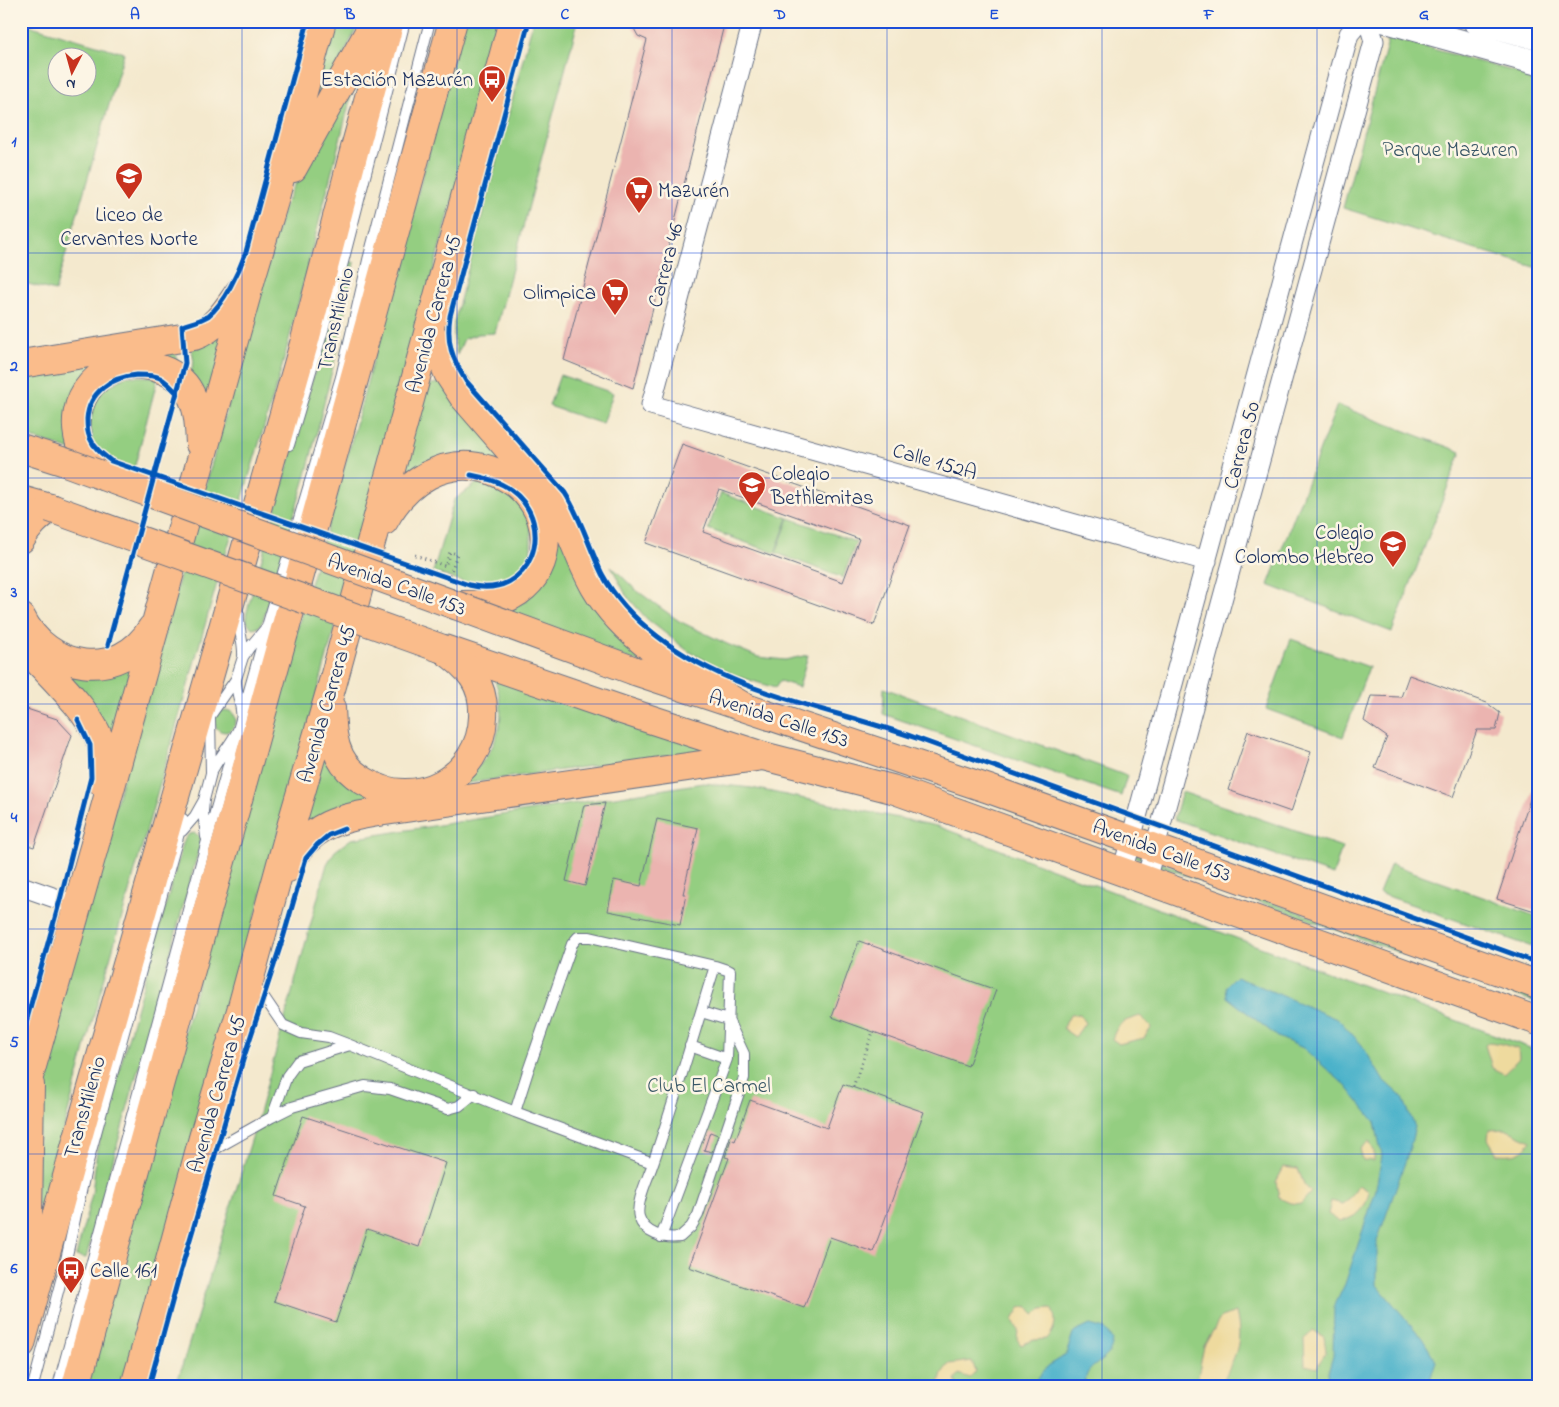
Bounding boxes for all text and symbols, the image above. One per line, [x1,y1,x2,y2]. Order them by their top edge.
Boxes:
text: A [130,3,140,27]
text: B [344,3,356,27]
text: C [561,3,570,27]
text: D [773,3,786,27]
text: E [989,3,999,27]
text: F [1203,3,1215,27]
text: G [1419,3,1429,27]
north arrow [48,48,98,98]
bus stop icon: Estación Mazurén [477,64,507,103]
place label: Estación Mazurén [320,66,473,96]
text: N [65,73,77,94]
text: 1 [11,130,17,154]
park label: Parque Mazuren [1382,136,1518,166]
school or university icon: Liceo de Cervantes Norte [114,161,144,200]
supermarket icon: Mazurén [624,175,654,214]
place label: Mazurén [658,177,729,207]
place label: Liceo de Cervantes Norte [60,201,198,255]
street label: Carrera 46 [641,220,693,311]
street label: Avenida Carrera 45 [399,232,470,397]
street label: TransMilenio [310,265,363,374]
supermarket icon: Olimpica [600,277,630,316]
place label: Olimpica [523,279,596,309]
text: 2 [9,355,18,379]
street label: Carrera 50 [1217,398,1269,493]
street label: Calle 152A [889,437,980,489]
place label: Colegio Bethlemitas [770,460,874,514]
school or university icon: Colegio Bethlemitas [737,470,767,509]
place label: Colegio Colombo Hebreo [1235,519,1374,573]
school or university icon: Colegio Colombo Hebreo [1378,529,1408,568]
street label: Avenida Calle 153 [323,547,470,625]
text: 3 [10,581,18,605]
street label: Avenida Carrera 45 [291,622,365,787]
street label: Avenida Calle 153 [705,683,852,757]
text: 4 [10,806,18,830]
street label: Avenida Calle 153 [1088,813,1235,891]
street label: Avenida Carrera 45 [181,1012,255,1177]
text: 5 [9,1031,19,1055]
street label: TransMilenio [57,1053,115,1162]
park label: Club El Carmel [647,1072,771,1102]
bus stop icon: Calle 161 [56,1255,86,1294]
text: 6 [9,1257,18,1281]
place label: Calle 161 [90,1257,158,1287]

